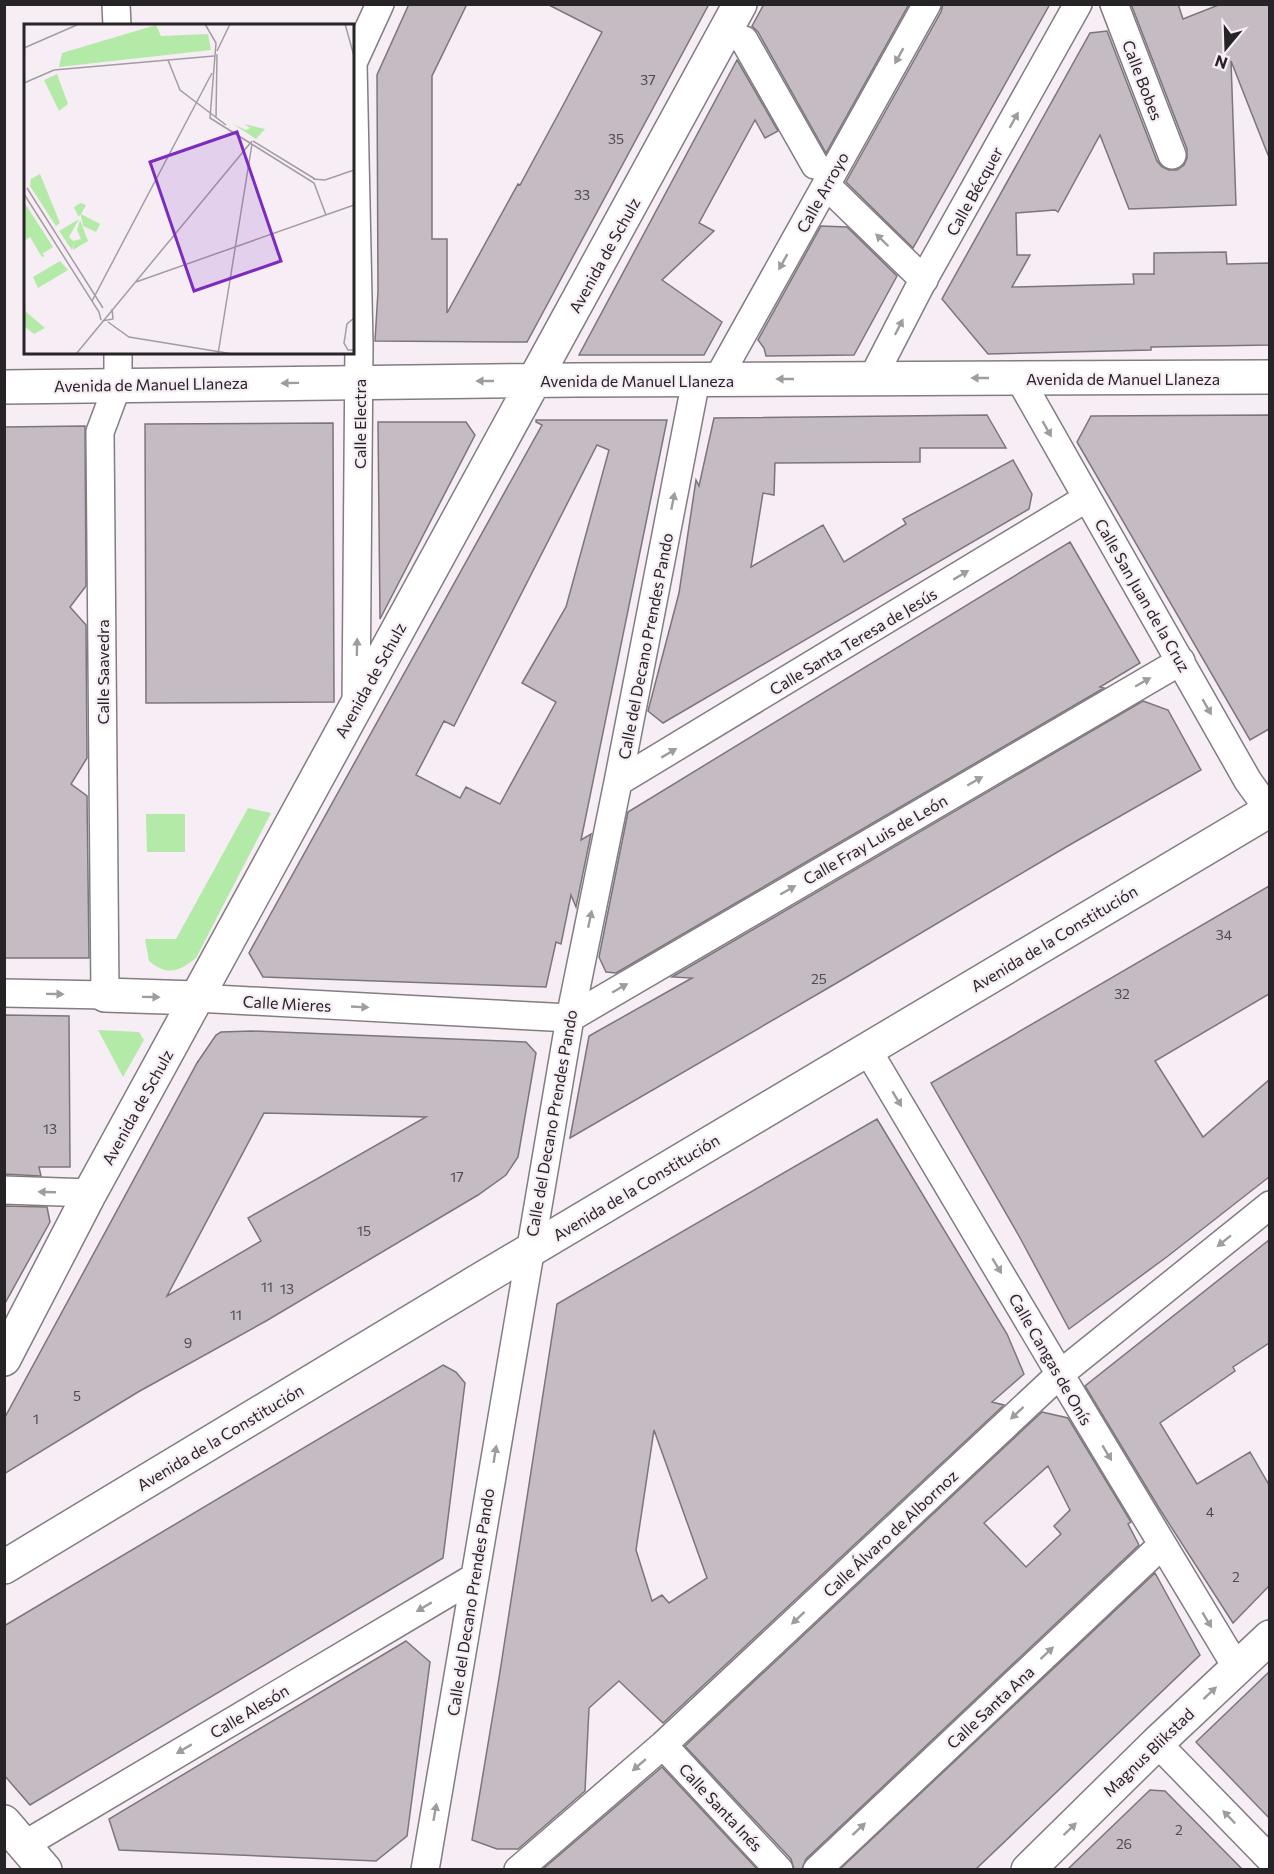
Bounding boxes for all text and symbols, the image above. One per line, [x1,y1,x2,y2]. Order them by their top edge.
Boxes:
north arrow [1196,18,1256,78]
inset map [24,24,354,354]
street label: Calle Bobes [1119,37,1167,123]
one-way arrow [894,47,904,64]
text: N [1212,52,1230,74]
house number: 37 [640,71,656,88]
one-way arrow [1009,111,1019,128]
house number: 35 [608,130,624,147]
street label: Calle Bécquer [942,143,1007,239]
street label: Calle Arroyo [792,148,852,236]
house number: 33 [574,186,590,203]
street label: Avenida de Schulz [564,194,644,316]
one-way arrow [875,233,889,247]
one-way arrow [778,254,788,271]
one-way arrow [894,318,904,335]
street label: Avenida de Manuel Llaneza [1026,369,1220,388]
street label: Avenida de Manuel Llaneza [540,371,734,390]
street label: Avenida de Manuel Llaneza [54,373,248,395]
one-way arrow [971,373,990,383]
one-way arrow [776,374,795,384]
one-way arrow [476,376,495,386]
one-way arrow [281,378,300,388]
street label: Calle Electra [350,379,369,469]
one-way arrow [1042,421,1052,438]
one-way arrow [669,492,678,511]
street label: Calle San Juan de la Cruz [1091,515,1195,675]
street label: Calle del Decano Prendes Pando [614,531,676,761]
one-way arrow [953,570,969,581]
street label: Calle Santa Teresa de Jesús [766,583,940,699]
street label: Calle Saavedra [93,619,112,725]
street label: Avenida de Schulz [330,619,410,741]
one-way arrow [352,637,362,656]
one-way arrow [1135,677,1151,688]
one-way arrow [1202,699,1213,715]
one-way arrow [661,747,677,758]
one-way arrow [967,775,983,786]
street label: Calle Fray Luis de León [800,790,950,888]
street label: Avenida de la Constitución [967,881,1141,995]
one-way arrow [780,885,797,895]
one-way arrow [585,910,595,929]
house number: 34 [1216,926,1233,943]
house number: 25 [811,970,827,987]
one-way arrow [612,983,628,994]
house number: 32 [1114,985,1130,1002]
one-way arrow [45,990,64,999]
street label: Calle Mieres [242,991,332,1015]
one-way arrow [141,992,160,1001]
one-way arrow [350,1002,369,1011]
street label: Calle del Decano Prendes Pando [522,1008,580,1238]
street label: Avenida de Schulz [97,1046,177,1168]
one-way arrow [892,1091,902,1108]
house number: 13 [43,1120,57,1137]
street label: Avenida de la Constitución [549,1130,723,1244]
house number: 17 [450,1168,464,1185]
one-way arrow [38,1187,57,1197]
house number: 15 [357,1222,371,1239]
one-way arrow [1216,1235,1232,1248]
one-way arrow [992,1258,1002,1275]
house number: 11 [261,1278,273,1295]
house number: 13 [280,1280,294,1297]
street label: Calle Cangas de Onís [1005,1290,1097,1428]
house number: 11 [230,1306,242,1323]
house number: 9 [184,1334,192,1351]
street label: Avenida de la Constitución [133,1380,307,1494]
house number: 5 [73,1387,81,1404]
one-way arrow [1009,1406,1024,1420]
house number: 1 [33,1410,39,1427]
one-way arrow [491,1444,500,1463]
one-way arrow [1101,1444,1112,1461]
street label: Calle Álvaro de Albornoz [819,1466,961,1600]
street label: Calle del Decano Prendes Pando [443,1487,497,1717]
house number: 4 [1206,1503,1215,1520]
house number: 2 [1232,1568,1240,1585]
one-way arrow [416,1601,432,1612]
one-way arrow [791,1611,805,1625]
one-way arrow [1202,1612,1213,1628]
one-way arrow [1040,1646,1055,1660]
street label: Calle Santa Ana [942,1662,1038,1752]
street label: Calle Alesón [206,1680,292,1742]
one-way arrow [1202,1686,1217,1700]
street label: Magnus Blikstad [1099,1704,1197,1800]
one-way arrow [176,1744,192,1755]
one-way arrow [632,1758,647,1771]
street label: Calle Santa Inés [675,1759,767,1855]
one-way arrow [431,1802,440,1821]
one-way arrow [1222,1810,1236,1825]
house number: 2 [1175,1821,1183,1838]
one-way arrow [1062,1822,1076,1836]
one-way arrow [852,1823,866,1837]
house number: 26 [1116,1835,1132,1852]

